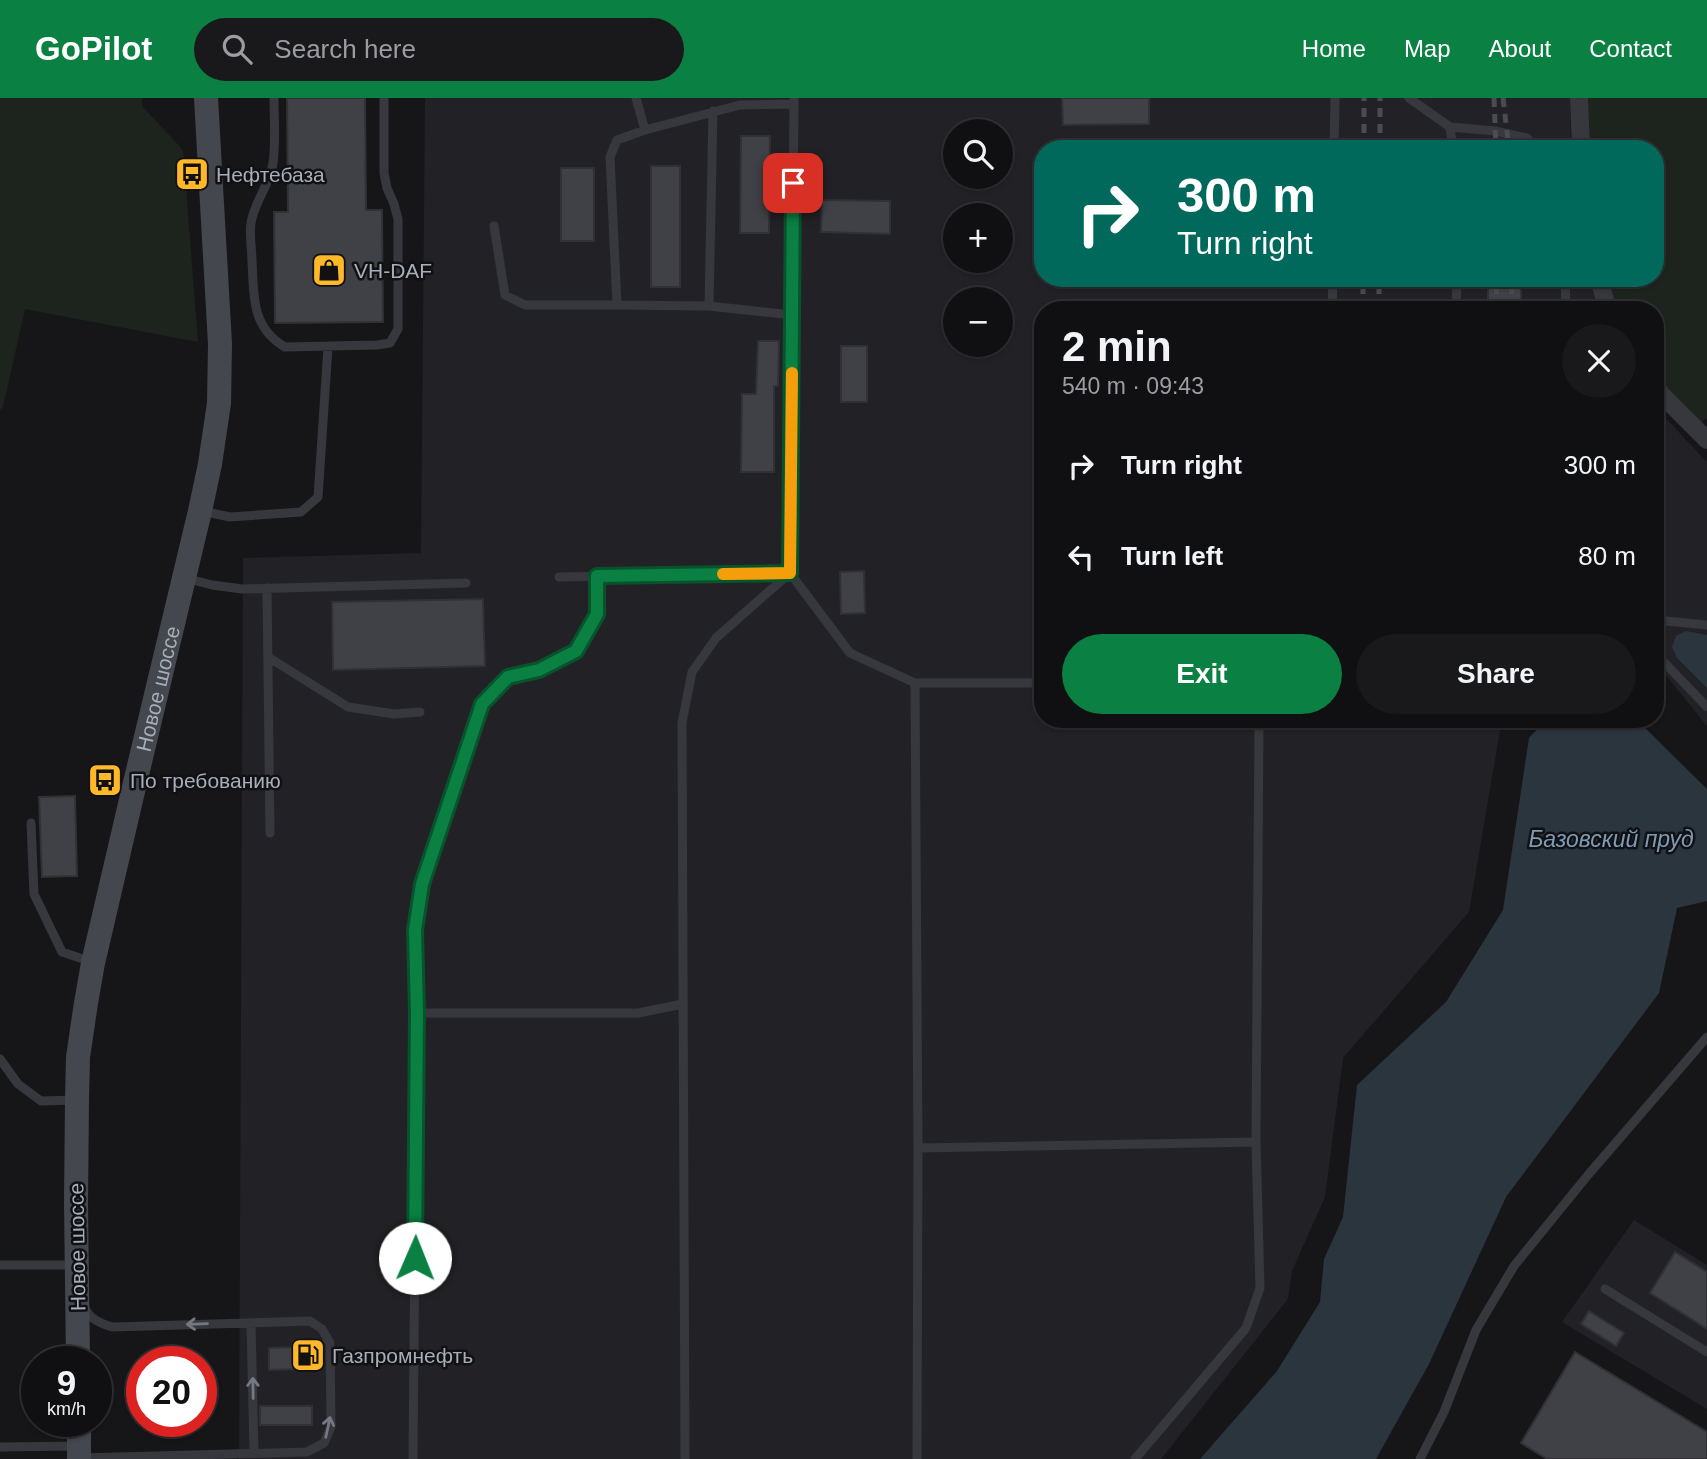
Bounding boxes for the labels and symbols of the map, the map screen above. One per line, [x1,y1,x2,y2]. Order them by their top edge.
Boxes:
pin [763,153,823,213]
bus stop icon: Нефтебаза [173,155,211,193]
place label: Нефтебаза [216,163,325,186]
shop icon: VH-DAF [310,251,348,289]
place label: VH-DAF [354,259,432,282]
street label: Новое шоссе [131,624,184,754]
bus stop icon: По требованию [86,761,124,799]
place label: По требованию [130,769,281,792]
water label: Базовский пруд [1528,826,1694,852]
street label: Новое шоссе [64,1183,90,1311]
position arrow [378,1221,452,1295]
one-way arrow [186,1318,209,1331]
fuel station icon: Газпромнефть [289,1336,327,1374]
place label: Газпромнефть [332,1344,473,1367]
speed limit sign: 20 [126,1346,217,1437]
one-way arrow [246,1376,260,1399]
one-way arrow [322,1416,336,1439]

